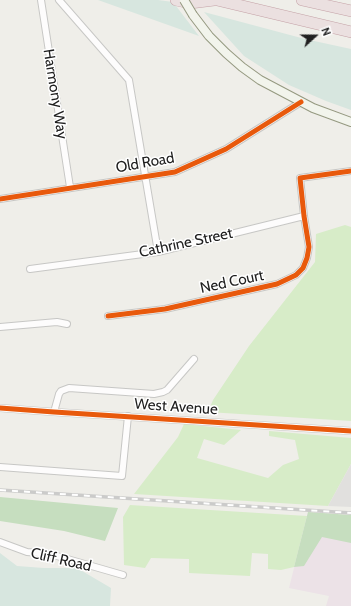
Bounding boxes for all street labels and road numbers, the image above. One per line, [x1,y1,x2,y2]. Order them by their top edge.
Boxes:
street label: Harmony Way [39,48,71,140]
street label: Old Road [114,149,176,177]
street label: Cathrine Street [137,224,235,262]
street label: Ned Court [199,266,265,298]
street label: West Avenue [134,395,218,419]
street label: Cliff Road [29,544,93,576]

